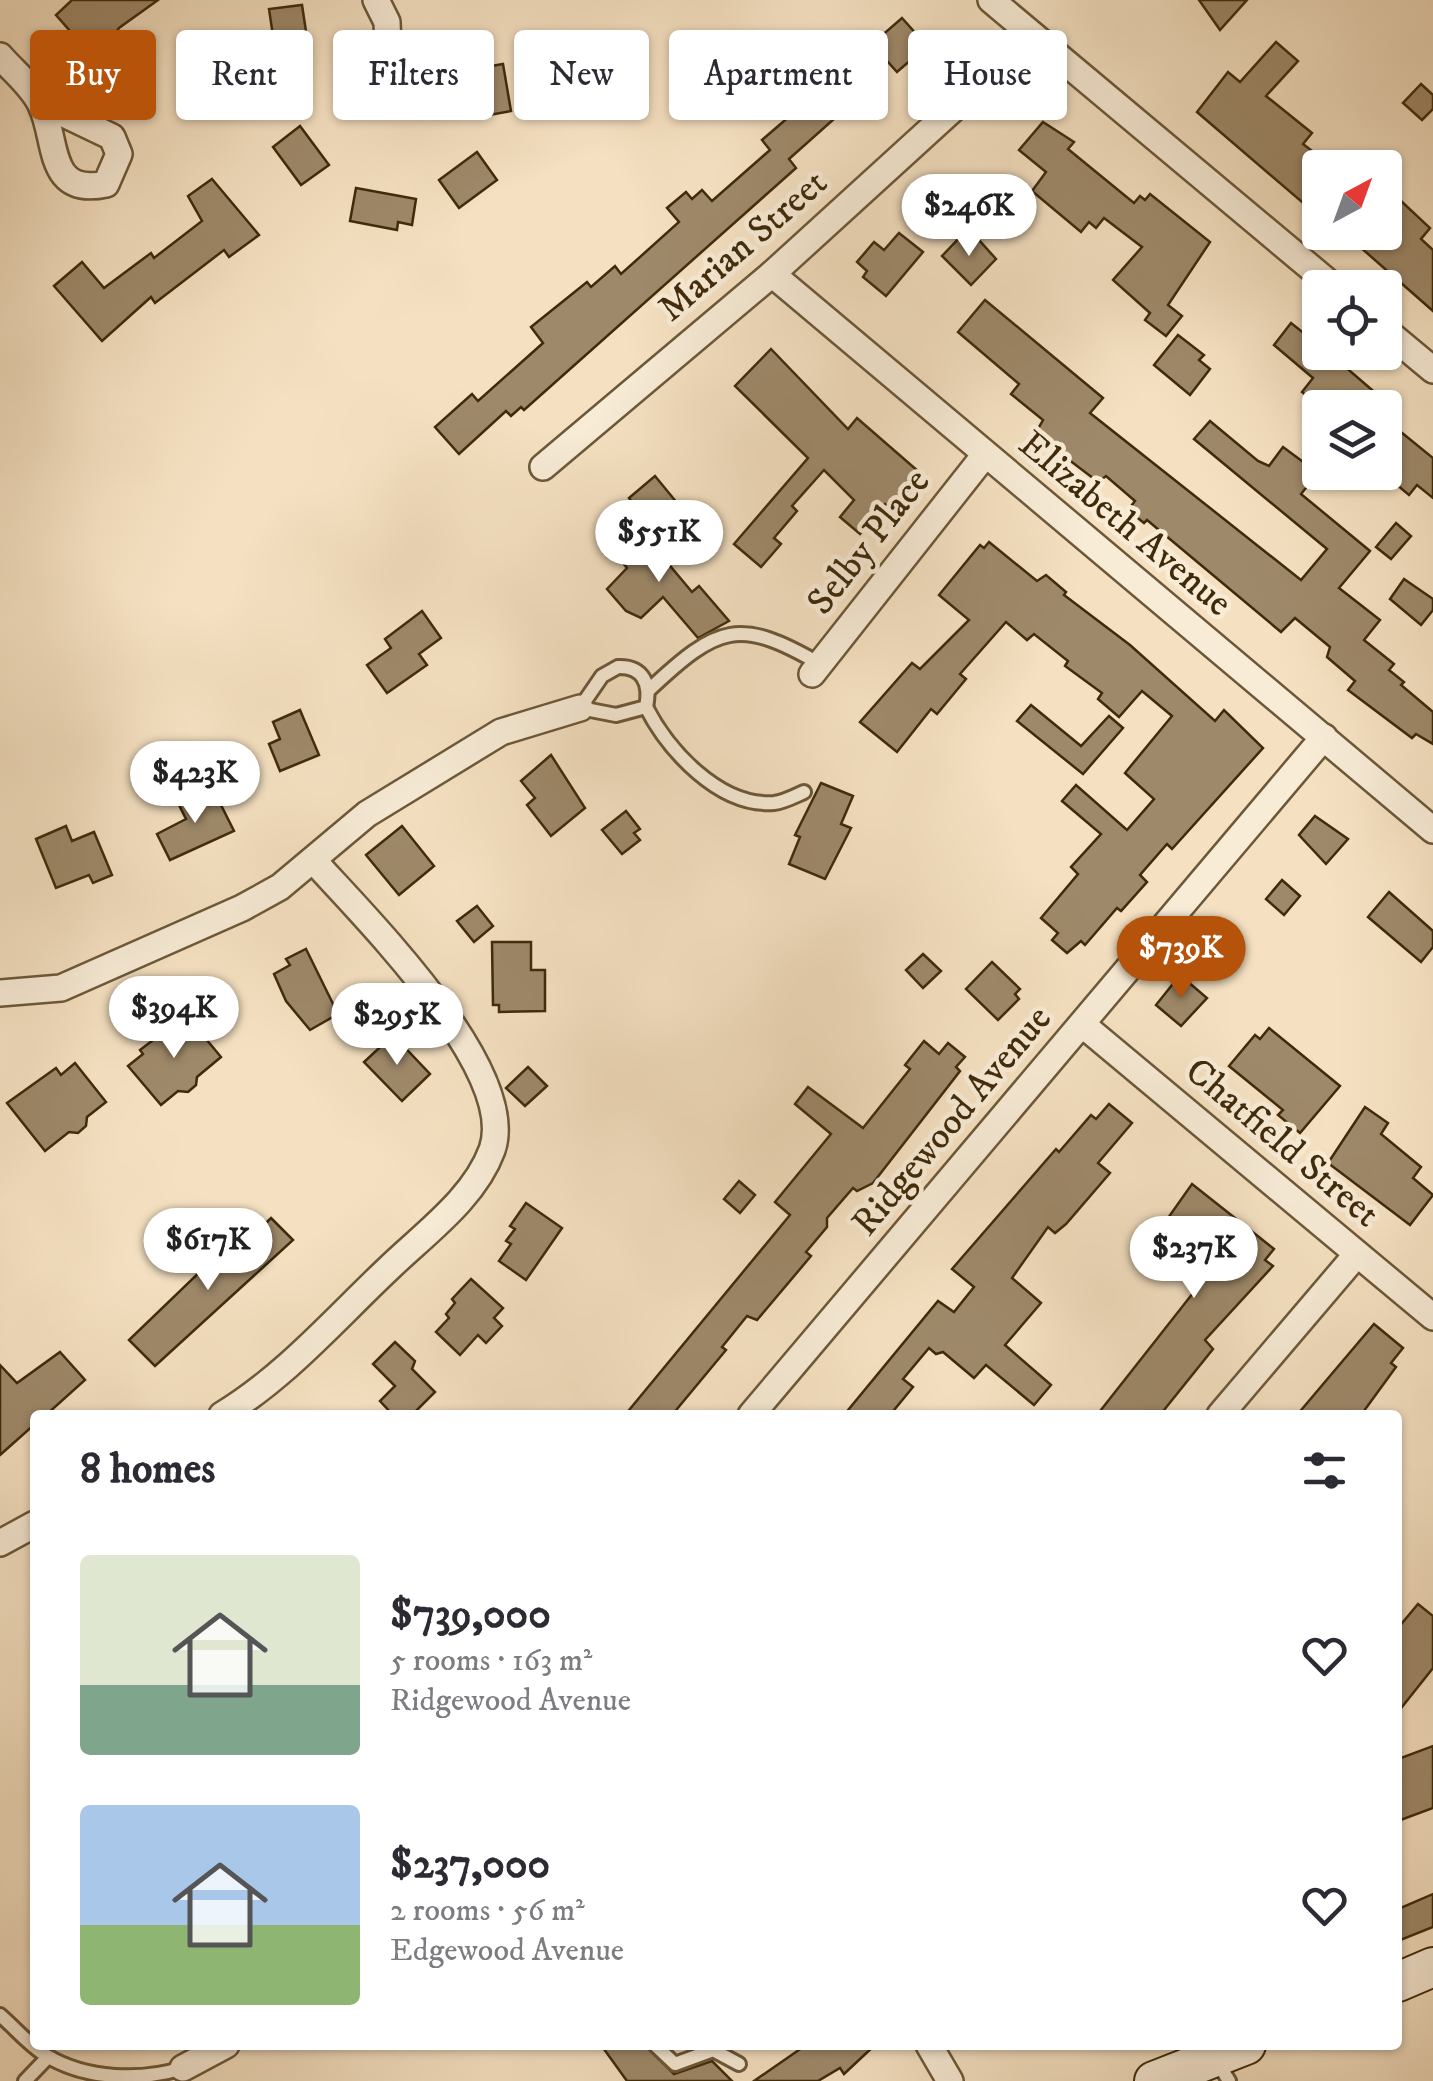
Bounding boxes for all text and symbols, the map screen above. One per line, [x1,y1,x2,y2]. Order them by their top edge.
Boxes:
chip: Buy [30,30,156,120]
chip: Rent [176,30,313,120]
chip: Filters [333,30,494,120]
chip: New [514,30,649,120]
chip: Apartment [669,30,888,120]
chip: House [908,30,1067,120]
north arrow [1302,150,1402,250]
map controls [1302,150,1402,490]
street label: Marian Street [648,159,838,333]
pin: $246K [899,174,1039,259]
text: $246K [924,186,1014,226]
button: locate [1302,270,1402,370]
button: layers [1302,390,1402,490]
street label: Elizabeth Avenue [1008,421,1242,627]
street label: Selby Place [797,459,941,625]
pin: $551K [589,500,729,585]
text: $551K [617,512,701,552]
pin: $423K [125,741,265,826]
text: $423K [152,753,238,793]
pin: $739K [1111,916,1251,1001]
text: $739K [1139,928,1223,968]
pin: $394K [104,976,244,1061]
pin: $295K [327,983,467,1068]
text: $394K [131,988,217,1028]
text: $295K [353,995,441,1035]
street label: Ridgewood Avenue [842,996,1062,1246]
street label: Chatfield Street [1175,1048,1389,1238]
pin: $617K [138,1208,278,1293]
pin: $237K [1124,1216,1264,1301]
text: $617K [165,1220,251,1260]
text: $237K [1152,1228,1236,1268]
icon: filters [1297,1443,1352,1498]
text: 8 homes [80,1444,215,1496]
text: $739,000 [390,1589,551,1641]
icon: home [160,1595,280,1715]
icon: heart [1297,1628,1352,1683]
text: 5 rooms · 163 m² [390,1641,592,1681]
text: Ridgewood Avenue [390,1681,631,1721]
text: $237,000 [390,1839,550,1891]
icon: home [160,1845,280,1965]
icon: heart [1297,1878,1352,1933]
text: 2 rooms · 56 m² [390,1891,585,1931]
text: Edgewood Avenue [390,1931,624,1971]

